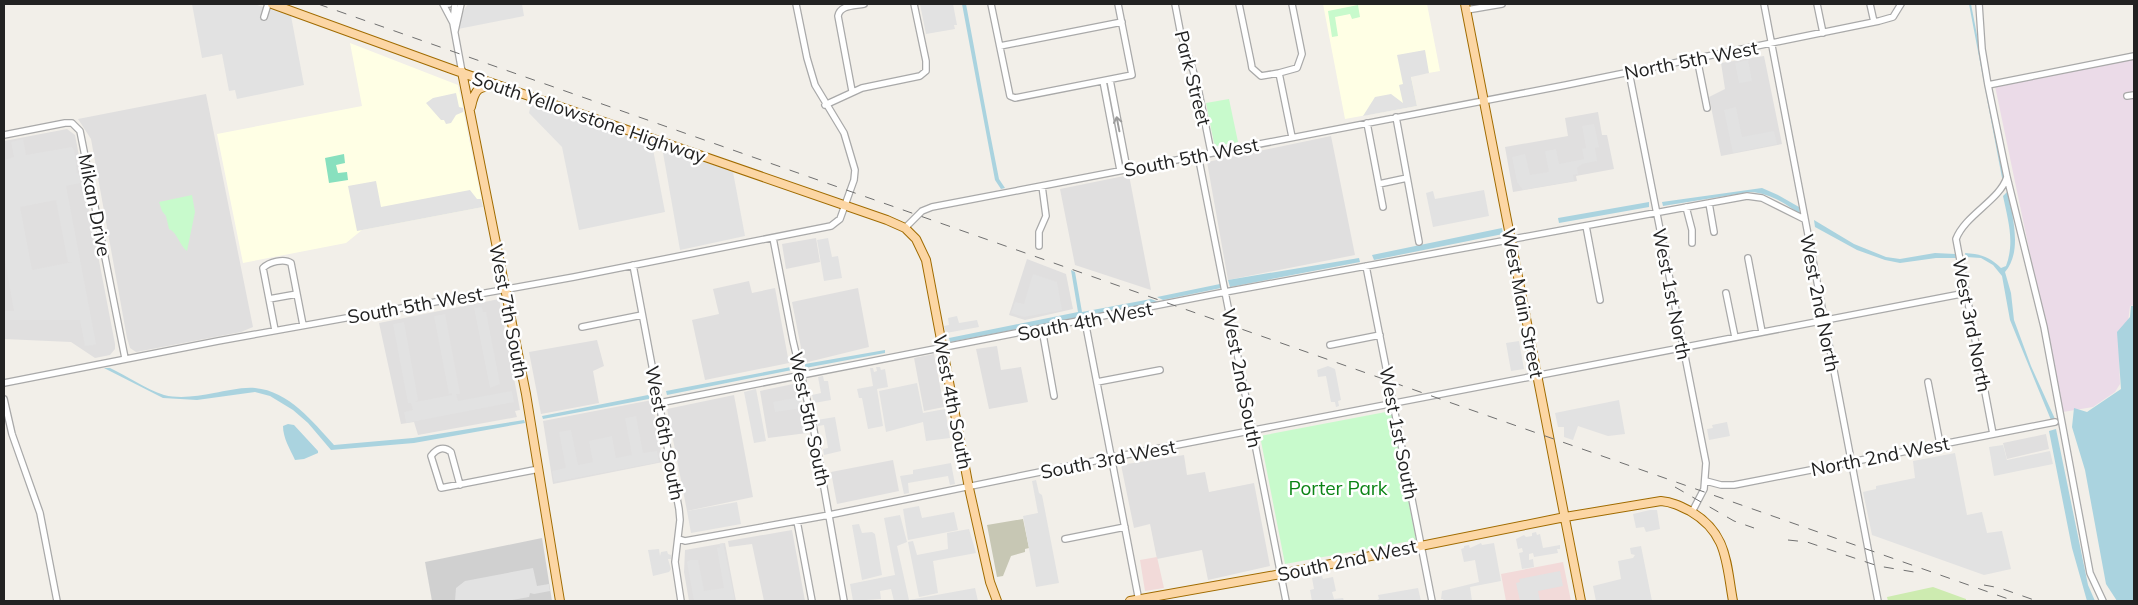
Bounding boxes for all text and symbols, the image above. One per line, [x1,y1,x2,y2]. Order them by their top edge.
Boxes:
street label: Park Street [1170,28,1217,129]
street label: North 5th West [1622,35,1760,85]
street label: South Yellowstone Highway [469,66,709,168]
one-way arrow [1113,117,1123,133]
street label: South 5th West [1122,132,1261,182]
street label: Mikan Drive [73,152,117,258]
street label: West Main Street [1497,226,1549,380]
street label: West 1st North [1647,226,1697,362]
street label: West 2nd North [1795,232,1845,374]
street label: West 7th South [484,242,534,380]
street label: West 3rd North [1947,256,1997,394]
street label: South 5th West [346,281,485,329]
street label: South 4th West [1016,296,1155,346]
street label: West 2nd South [1217,306,1267,450]
street label: West 4th South [928,333,978,471]
street label: West 5th South [784,350,836,488]
street label: West 6th South [640,364,690,502]
street label: West 1st South [1374,364,1424,502]
street label: North 2nd West [1809,431,1952,481]
street label: South 3rd West [1038,434,1178,484]
park label: Porter Park [1289,476,1388,500]
street label: South 2nd West [1275,533,1419,586]

